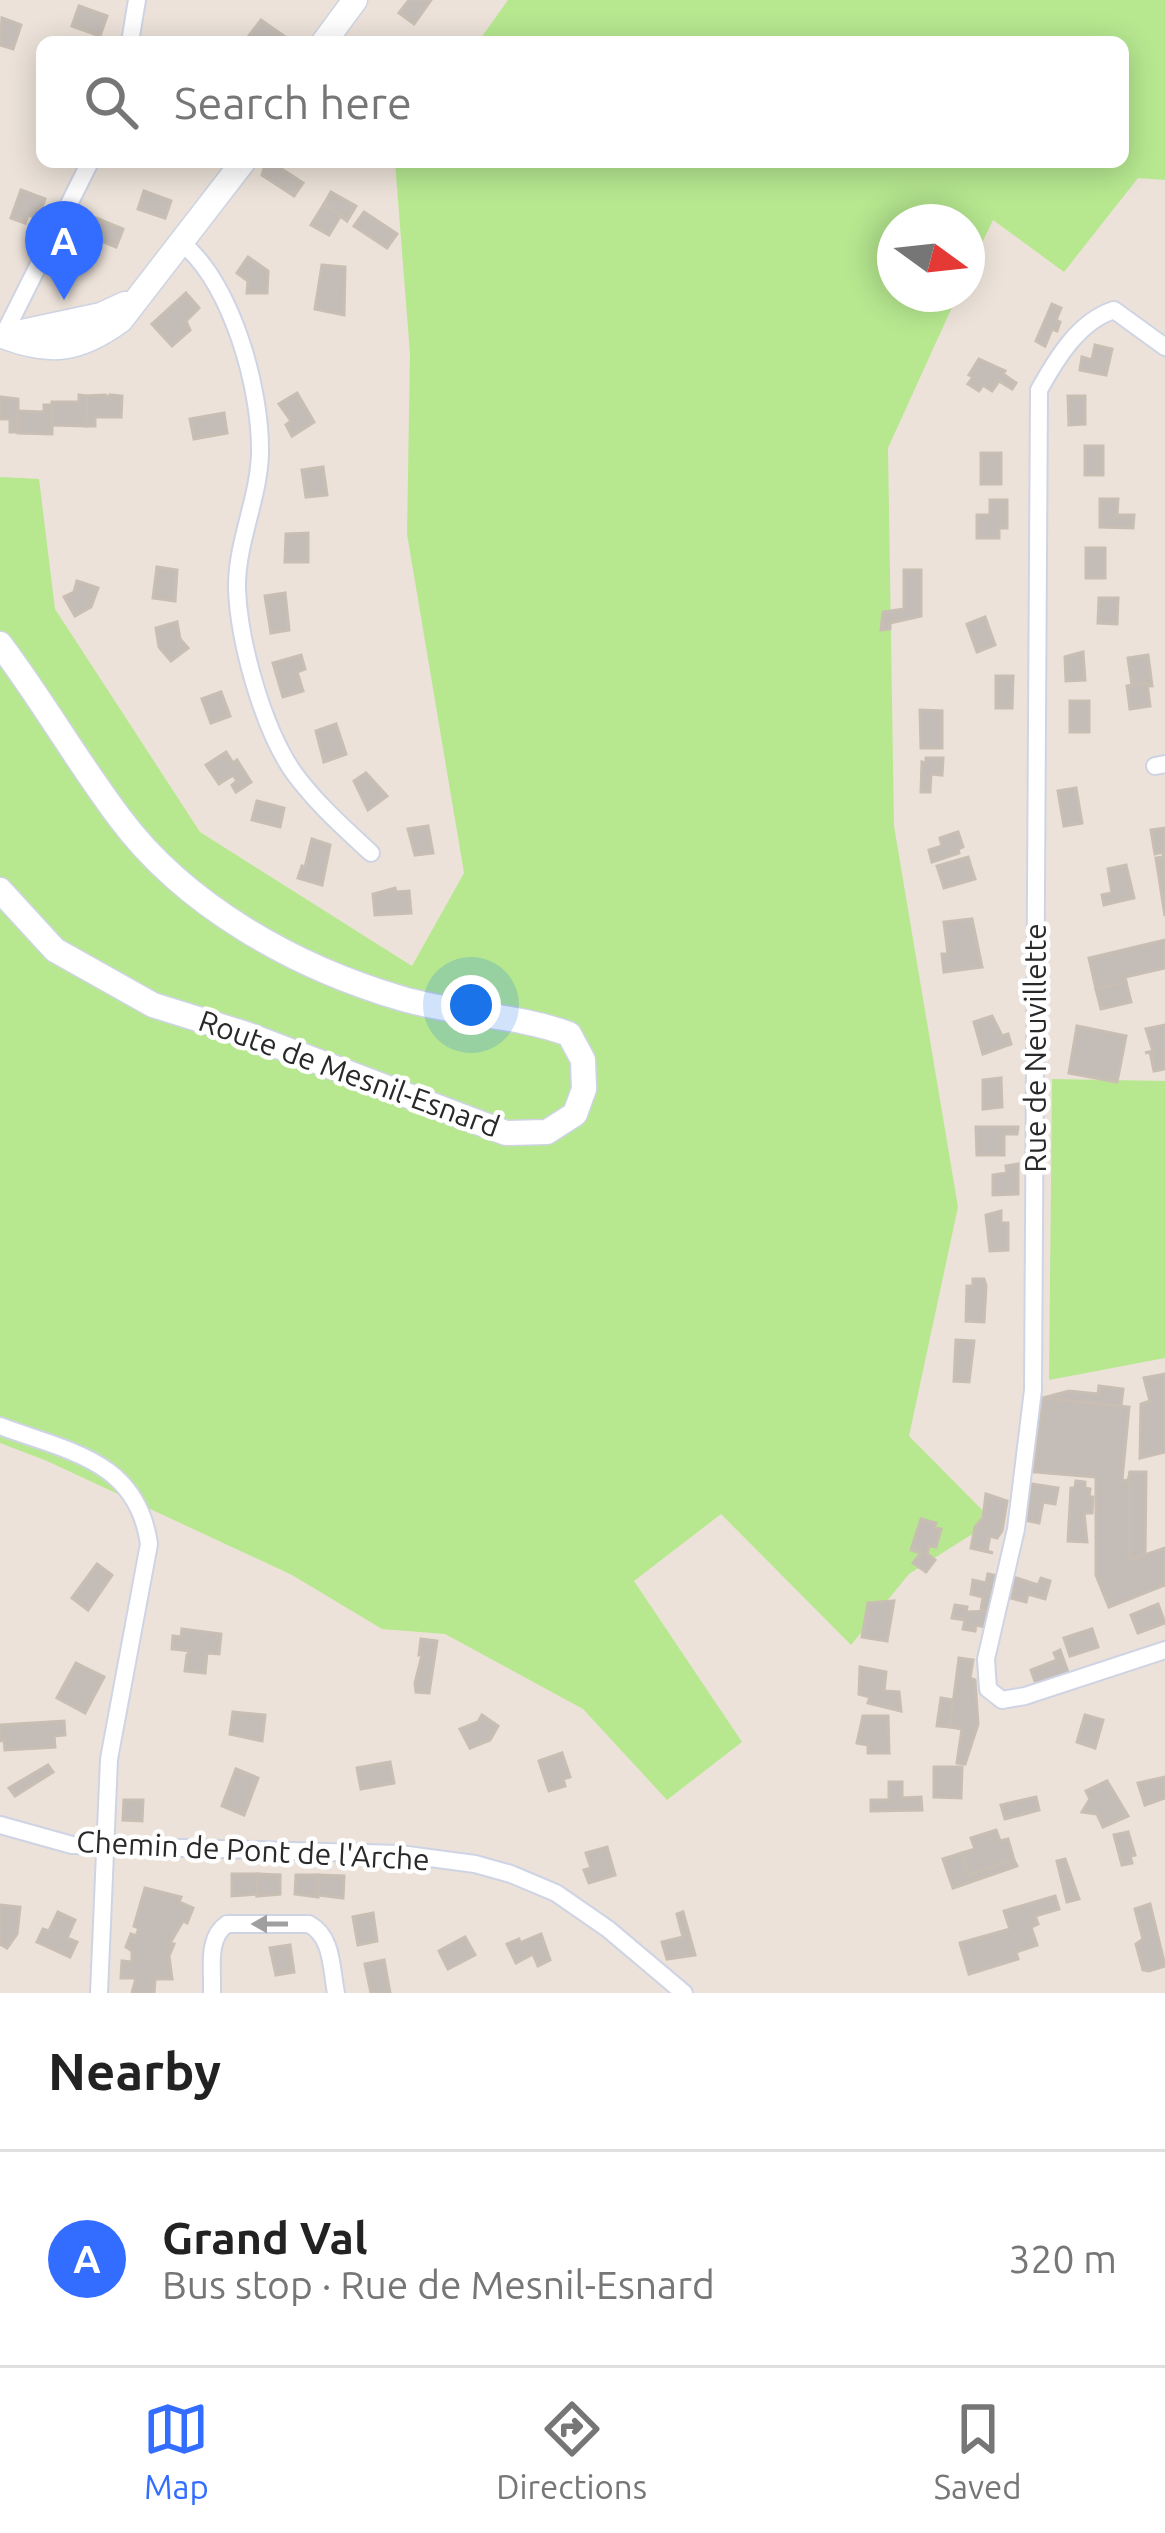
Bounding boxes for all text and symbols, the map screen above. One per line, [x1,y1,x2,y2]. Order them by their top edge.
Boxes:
search box [36,36,1129,168]
icon: search [78,69,144,135]
text: Search here [174,77,412,128]
pin: A [25,201,103,300]
north arrow [877,204,985,312]
street label: Rue de Neuvillette [1018,923,1052,1173]
your location [441,975,501,1035]
street label: Route de Mesnil-Esnard [194,1003,504,1143]
street label: Chemin de Pont de l'Arche [76,1824,431,1876]
one-way arrow [250,1914,288,1934]
text: Nearby [48,2042,221,2100]
text: Grand Val [162,2212,368,2263]
text: A [73,2237,101,2280]
text: 320 m [1008,2237,1117,2280]
text: Bus stop · Rue de Mesnil-Esnard [162,2263,715,2306]
tab: Map [143,2396,209,2505]
tab: Directions [496,2396,647,2505]
tab: Saved [934,2396,1022,2505]

